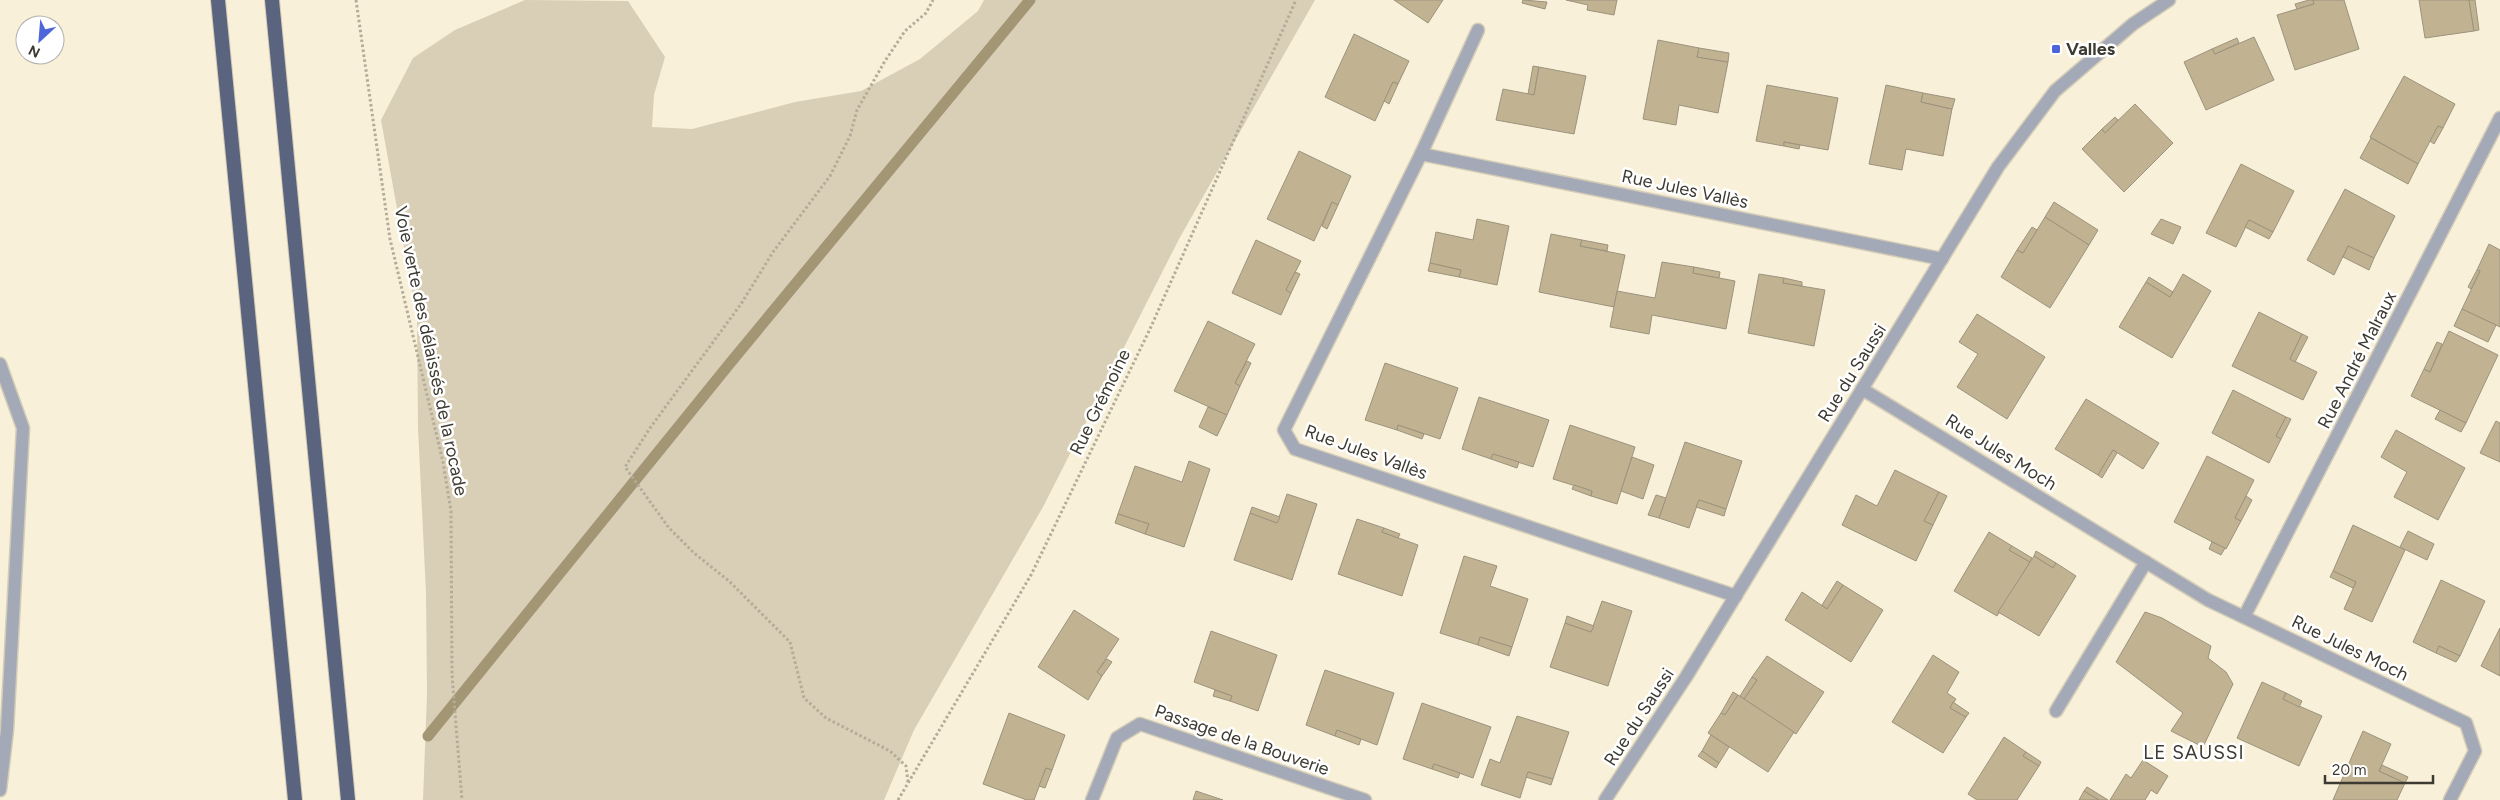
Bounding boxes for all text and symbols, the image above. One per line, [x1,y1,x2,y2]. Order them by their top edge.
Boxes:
north arrow [15,15,65,65]
place label: Valles [2066,38,2116,60]
text: N [26,41,43,61]
marker: Valles [2050,43,2062,55]
street label: Rue Jules Vallès [1620,165,1750,213]
street label: Voie verte des délaissés de la rocade [390,204,472,498]
street label: Rue André Malraux [2313,287,2401,432]
street label: Rue du Saussi [1813,320,1891,426]
street label: Rue Grémoine [1065,345,1135,459]
street label: Rue Jules Moch [1941,409,2061,495]
street label: Rue Jules Vallès [1302,420,1430,484]
street label: Rue Jules Moch [2288,610,2412,686]
street label: Rue du Saussi [1599,664,1679,770]
street label: Passage de la Bouverie [1152,700,1332,780]
district label: LE SAUSSI [2143,741,2245,764]
scale bar [2325,752,2432,784]
text: 20 m [2332,761,2366,779]

